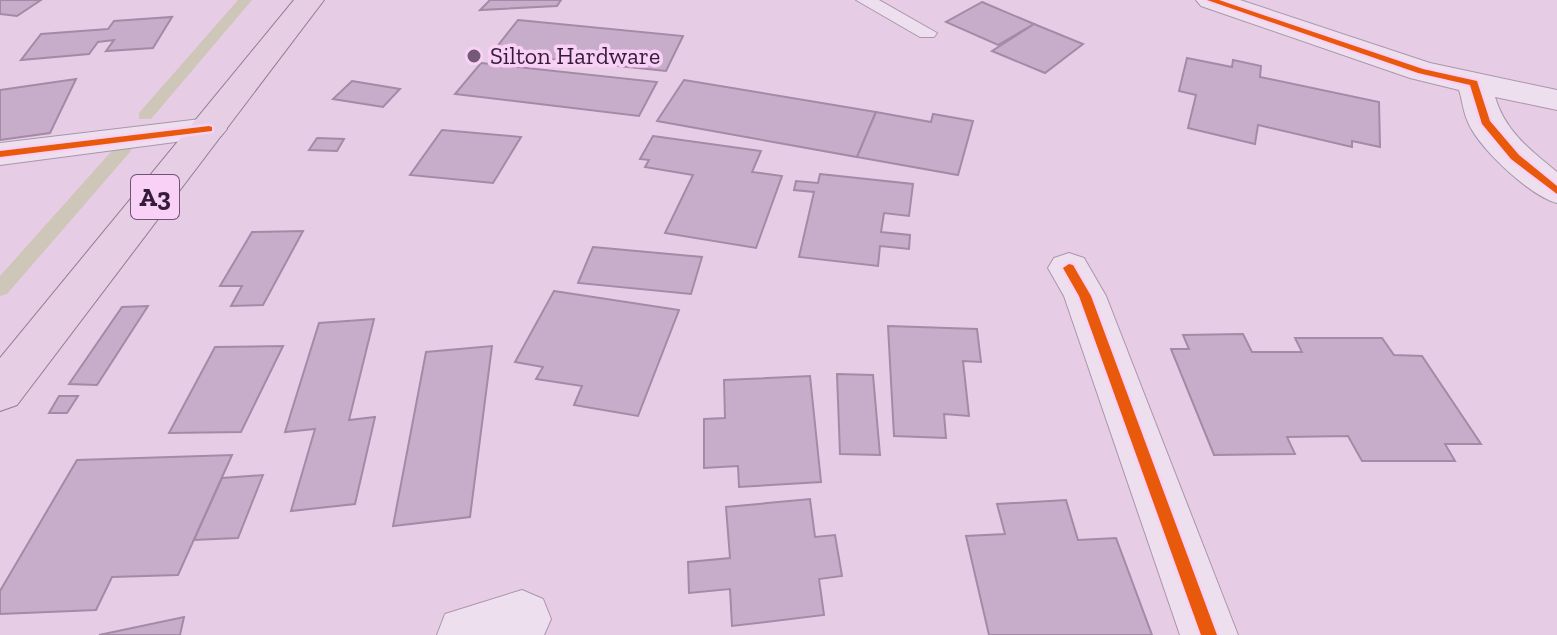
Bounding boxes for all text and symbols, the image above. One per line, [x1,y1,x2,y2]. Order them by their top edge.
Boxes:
place label: Silton Hardware [490,41,660,70]
marker: Silton Hardware [465,47,483,65]
road number: A3 [131,175,179,219]

